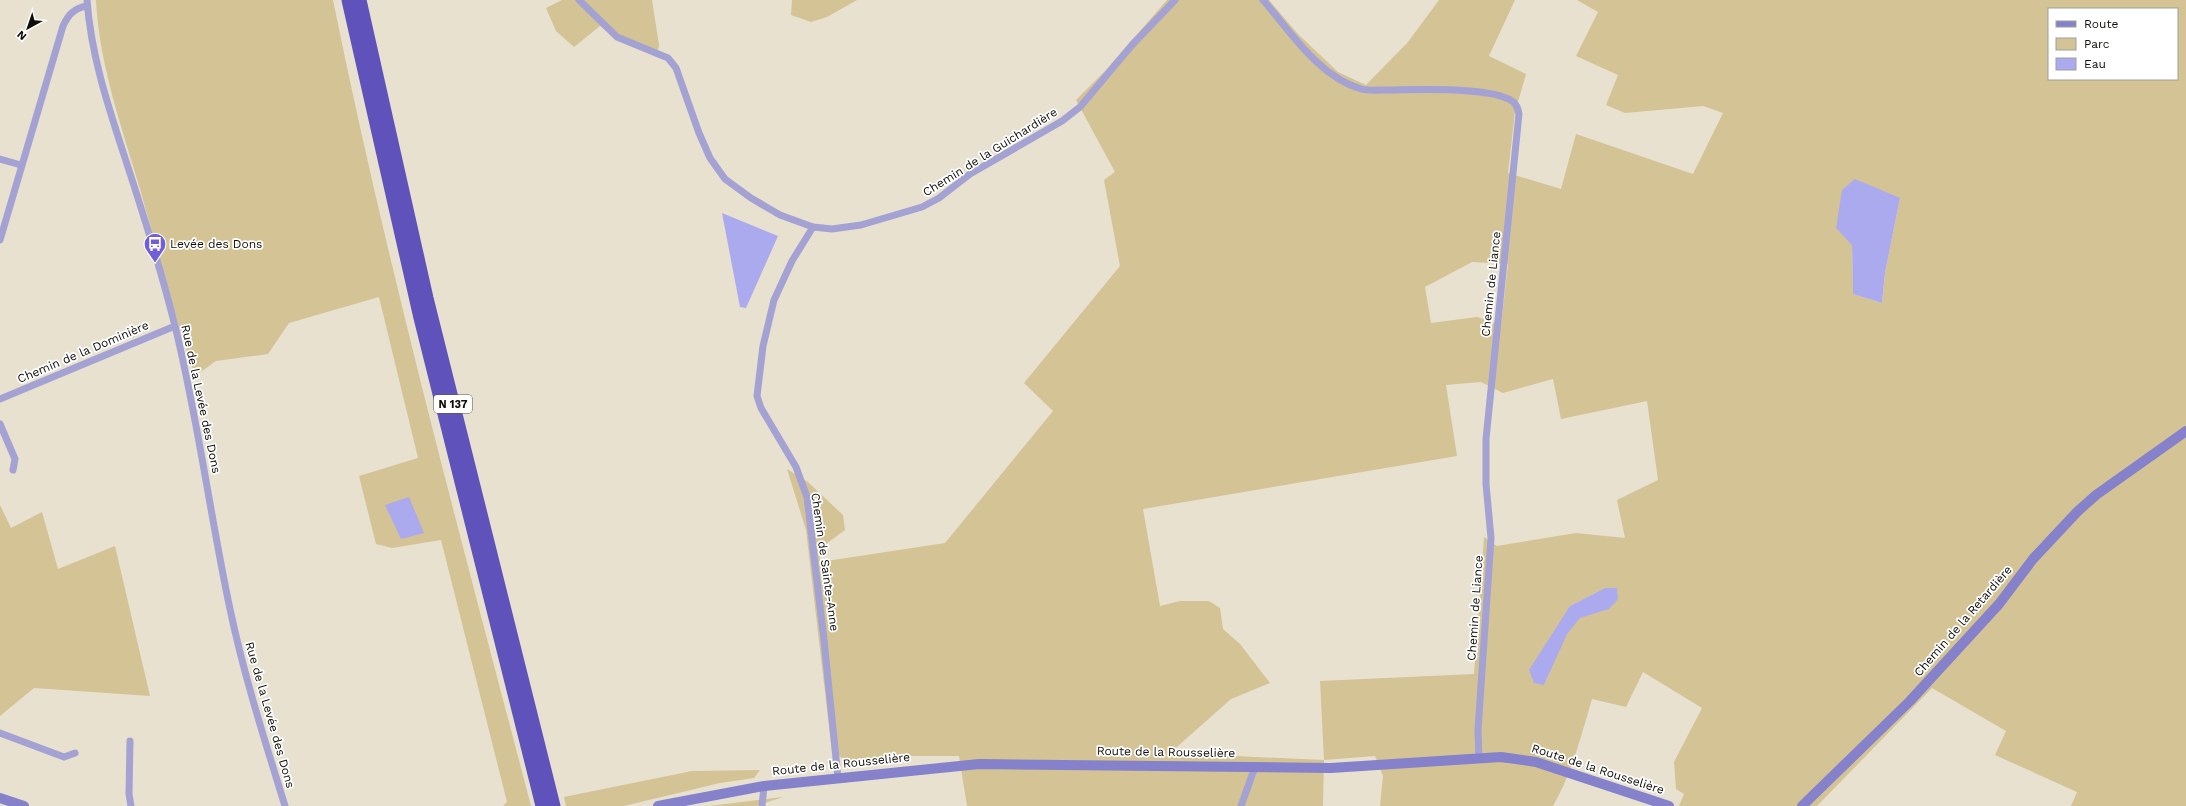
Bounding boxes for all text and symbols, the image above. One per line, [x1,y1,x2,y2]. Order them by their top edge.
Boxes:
north arrow [8,8,48,48]
legend [2048,8,2178,80]
text: Route [2084,17,2118,31]
text: N [15,28,29,43]
text: Parc [2084,37,2110,51]
text: Eau [2084,57,2106,71]
street label: Chemin de la Guichardière [920,105,1060,199]
bus stop icon: Levée des Dons [142,231,168,264]
street label: Chemin de Liance [1479,231,1503,337]
place label: Levée des Dons [170,237,262,251]
street label: Chemin de la Dominière [15,318,151,386]
street label: Rue de la Levée des Dons [178,323,224,475]
road number: N 137 [434,395,472,413]
street label: Chemin de Sainte-Anne [808,492,842,632]
street label: Chemin de Liance [1464,555,1486,661]
street label: Chemin de la Retardière [1911,563,2015,679]
street label: Rue de la Levée des Dons [242,640,298,790]
street label: Route de la Rousselière [1530,741,1666,797]
street label: Route de la Rousselière [1097,744,1235,760]
street label: Route de la Rousselière [771,750,911,778]

